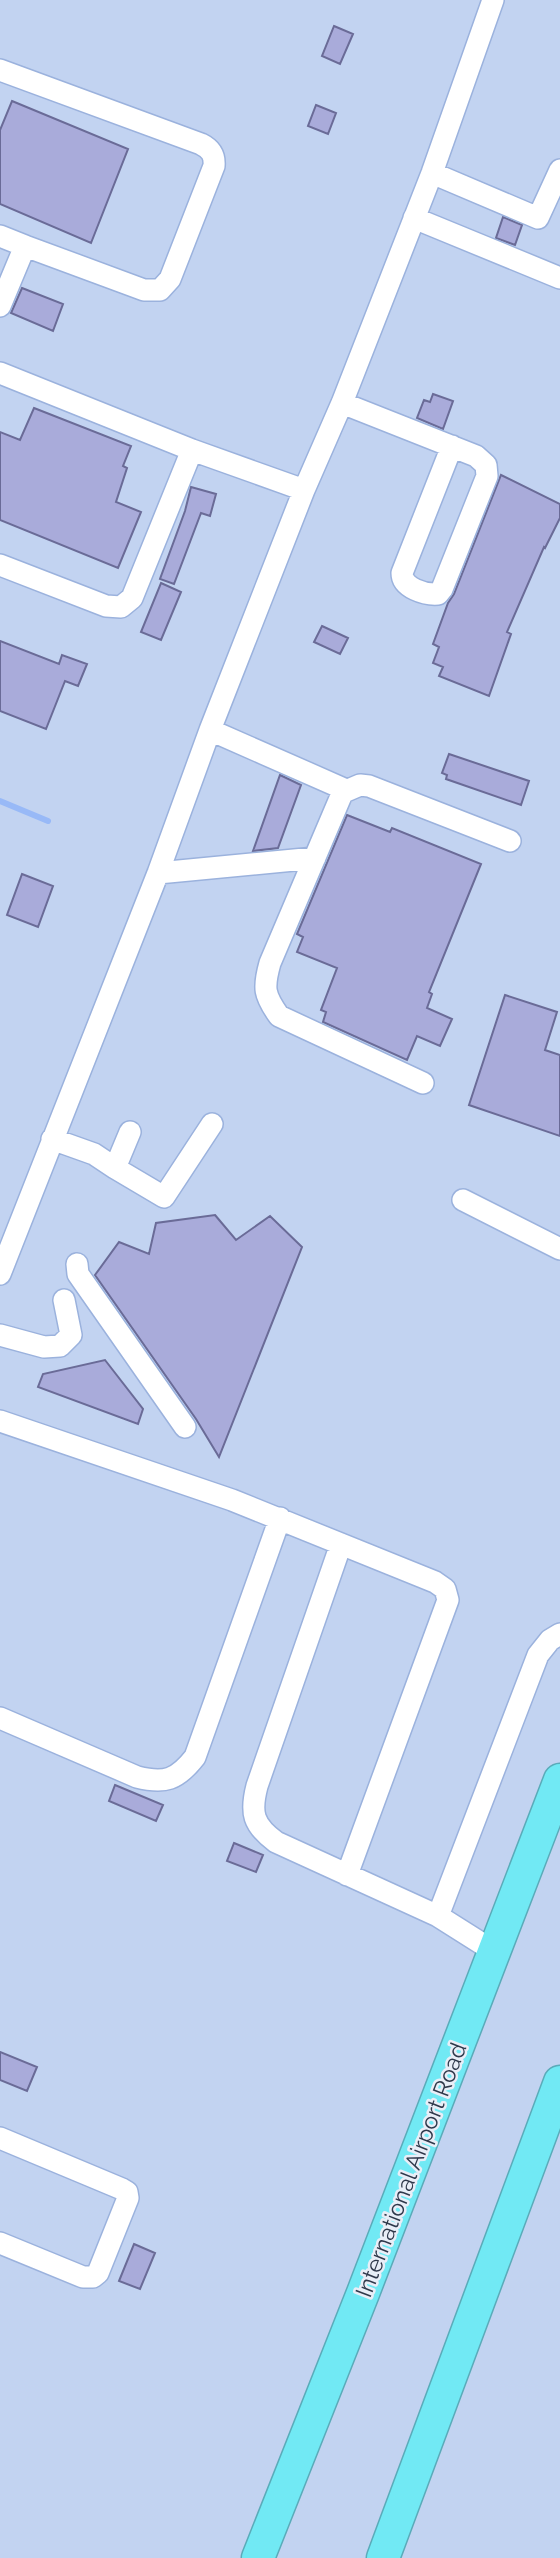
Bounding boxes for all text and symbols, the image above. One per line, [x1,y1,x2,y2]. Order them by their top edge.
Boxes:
street label: International Airport Road [349,2039,472,2301]

